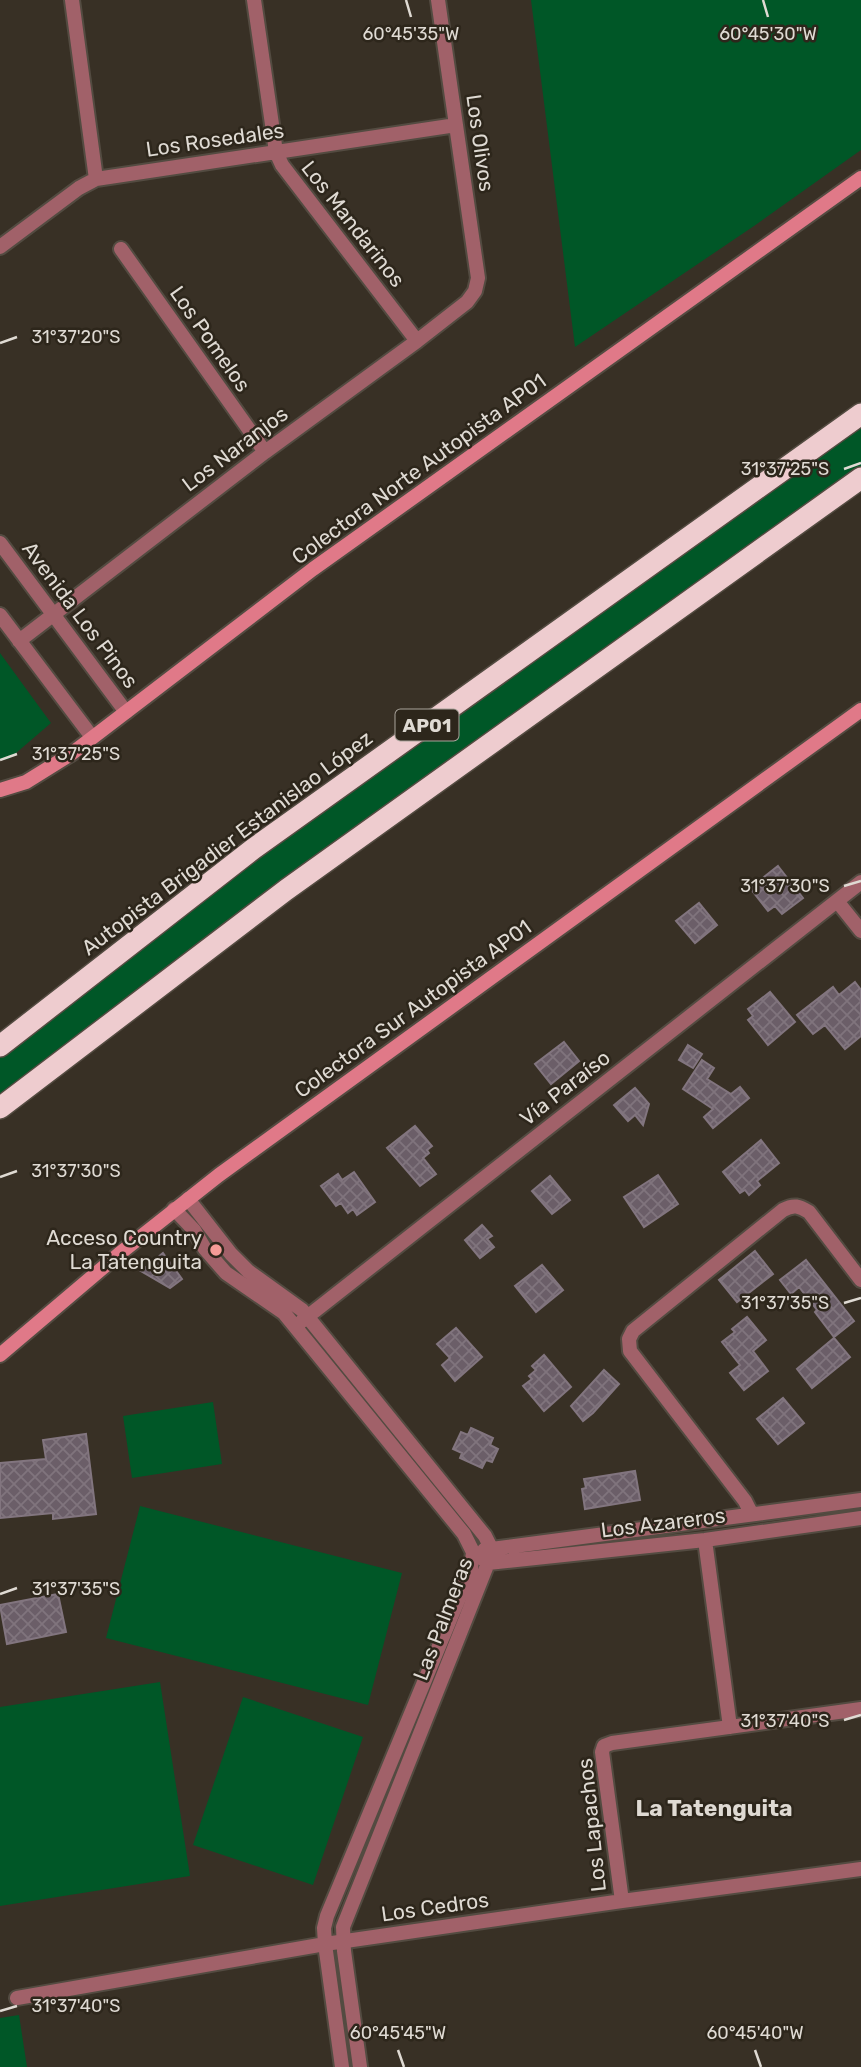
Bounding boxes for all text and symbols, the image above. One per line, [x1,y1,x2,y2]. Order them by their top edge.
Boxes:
text: 60°45'35"W [363,23,459,45]
text: 60°45'30"W [719,23,817,45]
street label: Los Olivos [461,93,500,193]
street label: Los Rosedales [144,117,286,162]
street label: Los Mandarinos [296,156,410,292]
street label: Los Pomelos [165,281,256,396]
text: 31°37'20"S [31,326,121,348]
street label: Colectora Norte Autopista AP01 [287,368,551,569]
street label: Los Naranjos [177,401,293,496]
text: 31°37'25"S [741,458,829,480]
street label: Avenida Los Pinos [17,536,144,693]
road number: AP01 [396,710,458,740]
street label: Autopista Brigadier Estanislao López [76,725,377,960]
text: 31°37'25"S [32,743,120,765]
text: 31°37'30"S [740,875,830,897]
street label: Colectora Sur Autopista AP01 [289,914,536,1103]
street label: Vía Paraíso [515,1045,615,1131]
text: 31°37'30"S [31,1160,121,1182]
place label: Acceso Country La Tatenguita [46,1225,202,1274]
marker: Acceso Country La Tatenguita [208,1242,224,1258]
text: 31°37'35"S [741,1292,829,1314]
street label: Los Azareros [599,1502,727,1543]
street label: Las Palmeras [408,1554,477,1684]
text: 31°37'35"S [32,1578,120,1600]
text: 31°37'40"S [741,1710,829,1732]
street label: Los Lapachos [572,1757,611,1893]
district label: La Tatenguita [635,1794,793,1822]
street label: Los Cedros [380,1887,490,1926]
text: 31°37'40"S [32,1995,120,2017]
text: 60°45'45"W [350,2022,446,2044]
text: 60°45'40"W [706,2022,804,2044]

